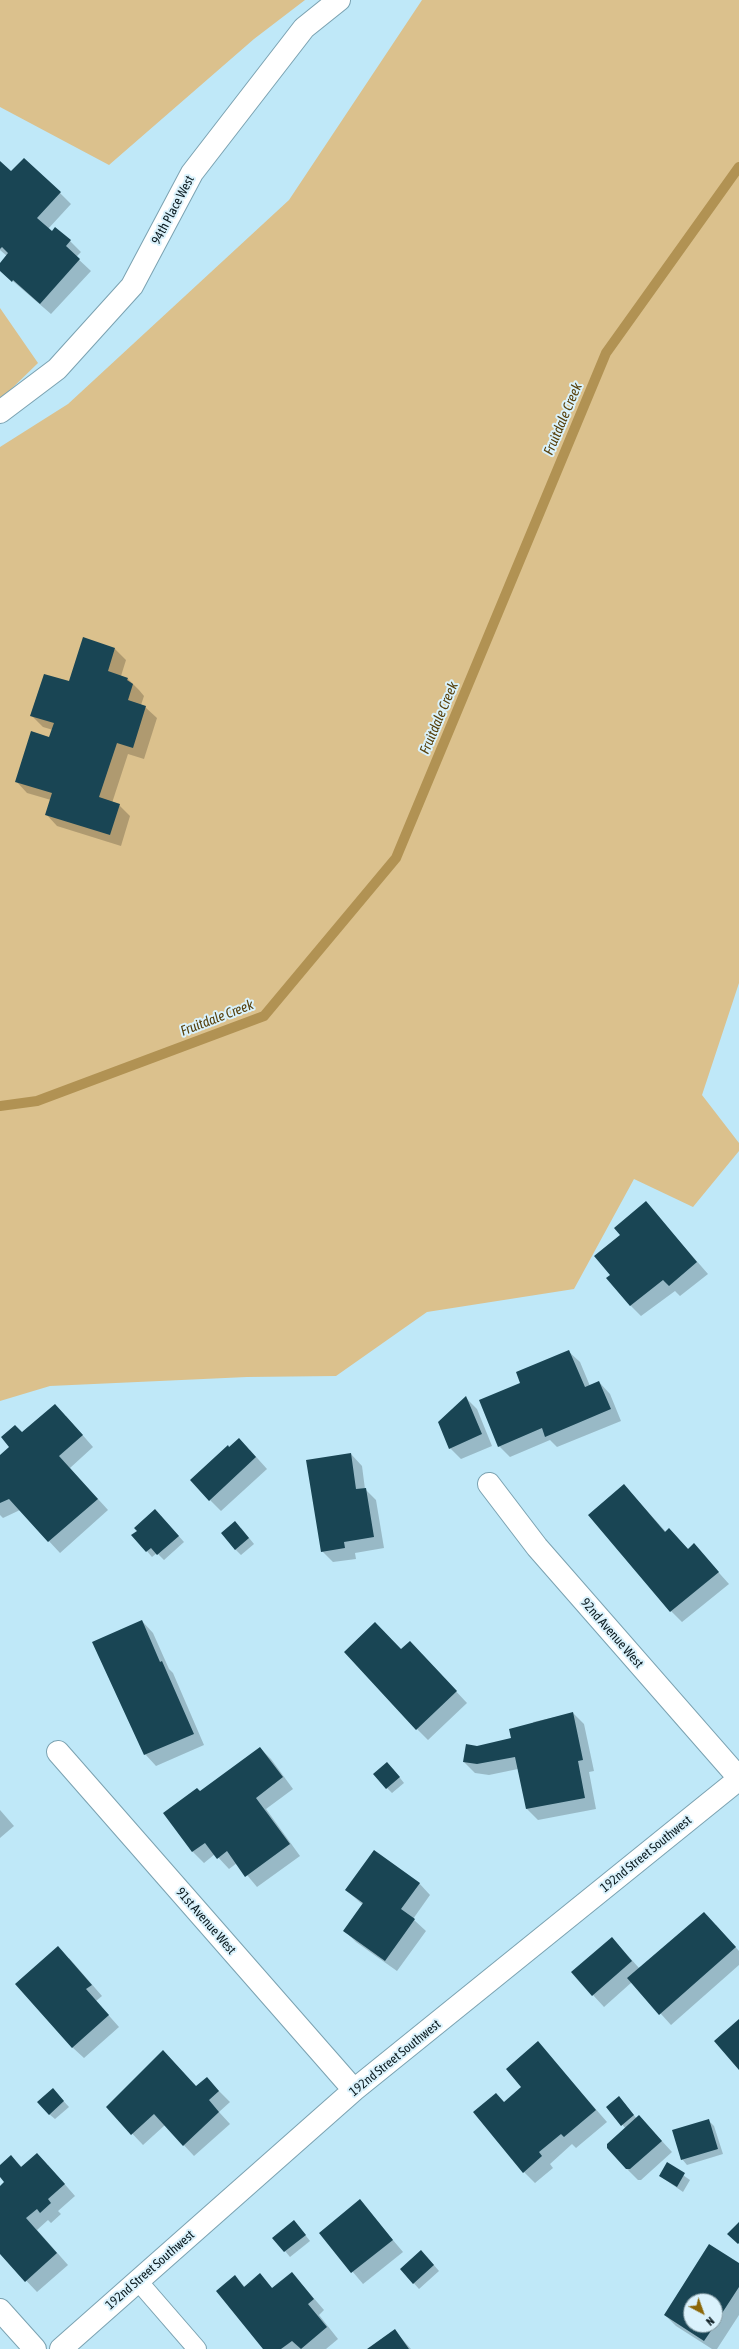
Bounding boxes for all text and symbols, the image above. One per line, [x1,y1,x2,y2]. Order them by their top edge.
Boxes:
street label: 94th Place West [148,173,198,247]
water label: Fruitdale Creek [540,380,586,458]
water label: Fruitdale Creek [416,679,462,757]
water label: Fruitdale Creek [178,996,256,1040]
street label: 92nd Avenue West [577,1595,647,1671]
street label: 192nd Street Southwest [597,1812,695,1896]
street label: 91st Avenue West [173,1884,239,1958]
street label: 192nd Street Southwest [346,2016,444,2100]
street label: 192nd Street Southwest [102,2227,198,2313]
north arrow [683,2293,723,2333]
text: N [704,2315,717,2328]

